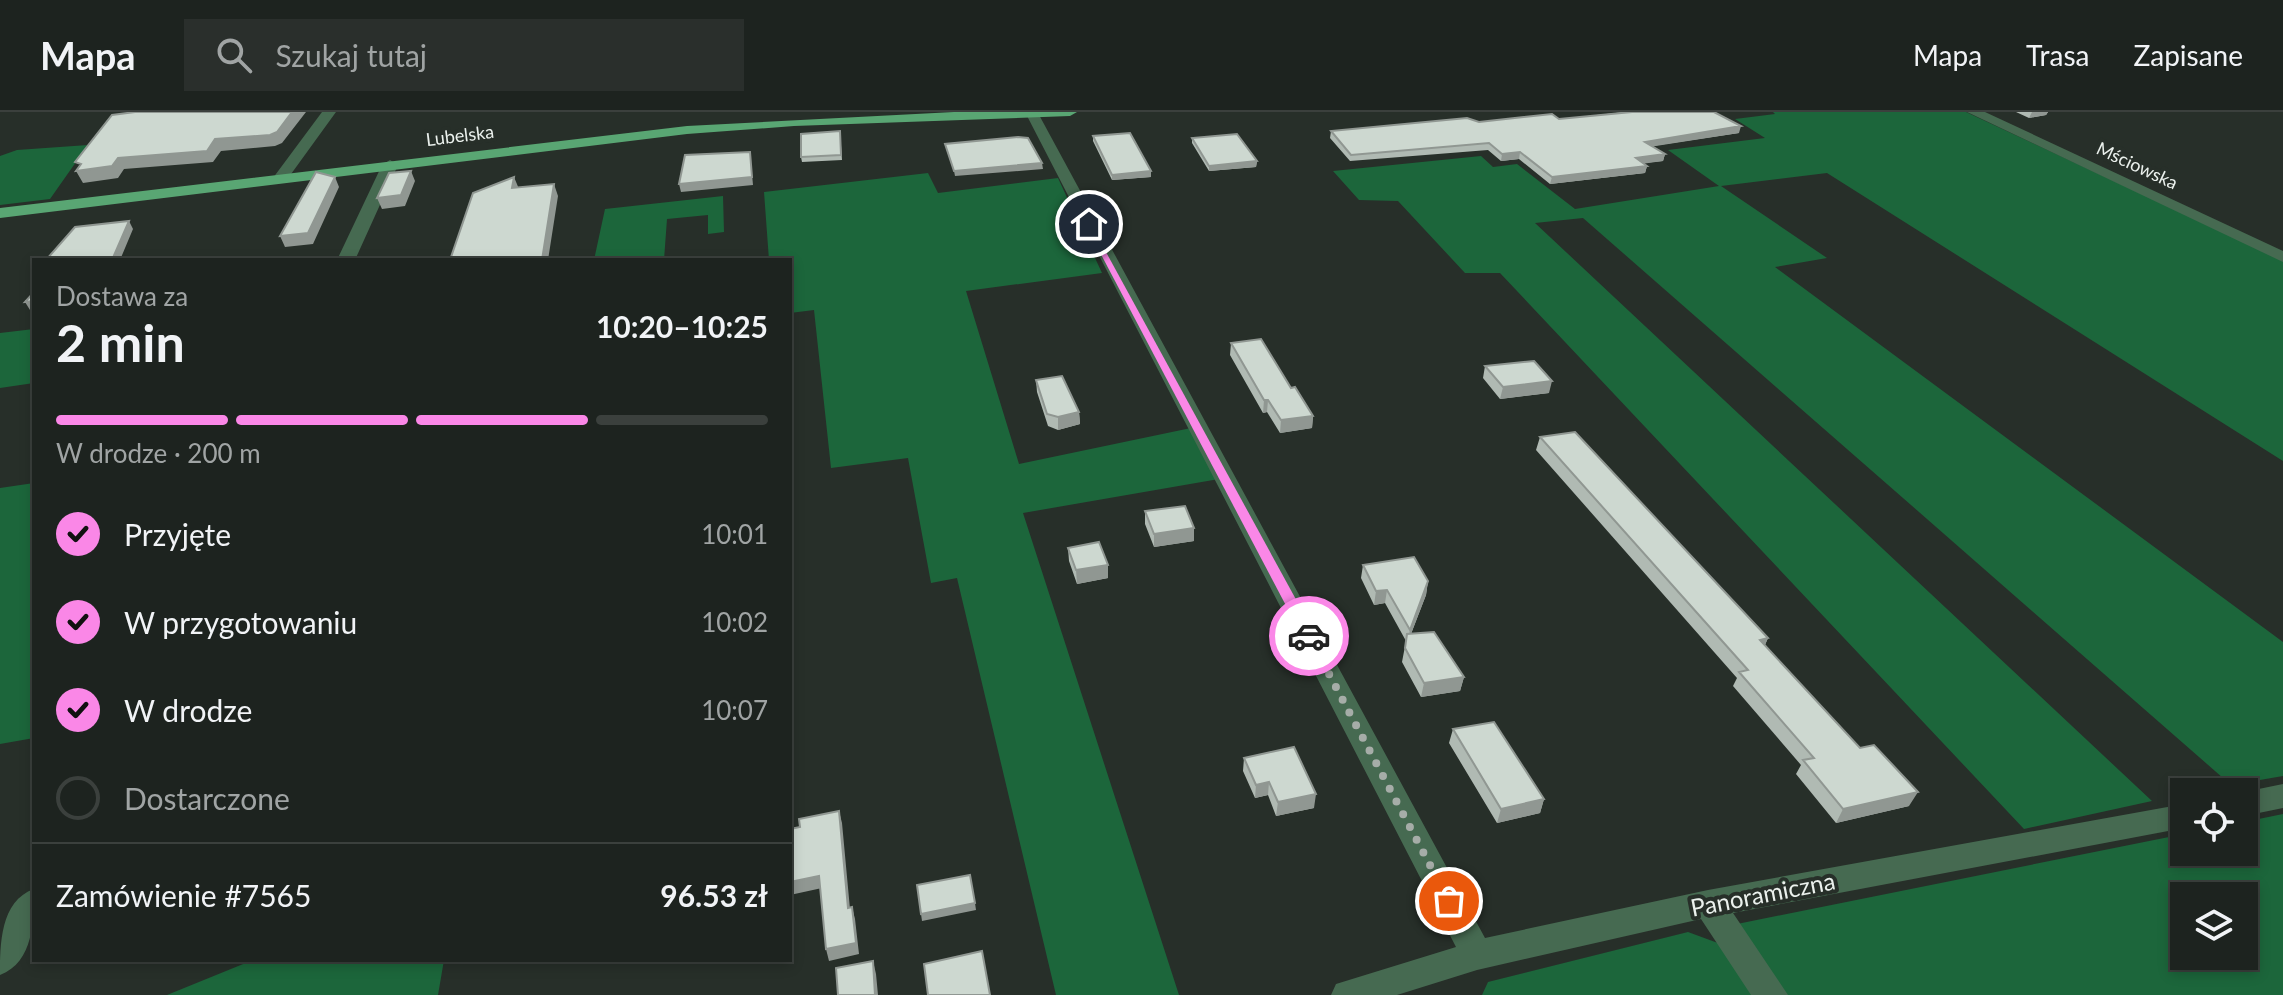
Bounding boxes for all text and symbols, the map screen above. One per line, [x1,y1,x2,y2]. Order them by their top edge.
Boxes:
search box [184,19,744,91]
text: Mapa [40,32,136,78]
icon: search [212,33,256,77]
text: Szukaj tutaj [276,37,427,73]
text: Mapa [1913,38,1982,72]
text: Trasa [2026,38,2089,72]
text: Zapisane [2133,38,2243,72]
street label: Lubelska [425,120,495,150]
street label: Mściowska [2093,137,2182,193]
pin [1055,190,1123,258]
icon: home [1067,202,1111,246]
text: Dostawa za [56,280,188,312]
text: 10:20–10:25 [596,308,768,344]
text: 2 min [56,311,185,373]
text: W drodze · 200 m [56,437,261,469]
icon: check [56,512,100,556]
text: Przyjęte [124,516,231,552]
text: 10:01 [701,518,768,550]
courier [1269,596,1349,676]
icon: check [56,600,100,644]
text: W przygotowaniu [124,604,357,640]
text: 10:02 [701,606,768,638]
icon: car [1287,614,1331,658]
icon: check [56,688,100,732]
text: W drodze [124,692,252,728]
text: 10:07 [701,694,768,726]
map controls [2170,778,2258,970]
button: locate [2170,778,2258,866]
text: Dostarczone [124,780,290,816]
street label: Panoramiczna [1688,865,1837,922]
pin [1415,867,1483,935]
text: Zamówienie #7565 [56,877,311,913]
text: 96.53 zł [660,877,768,913]
icon: bag [1427,879,1471,923]
button: layers [2170,882,2258,970]

